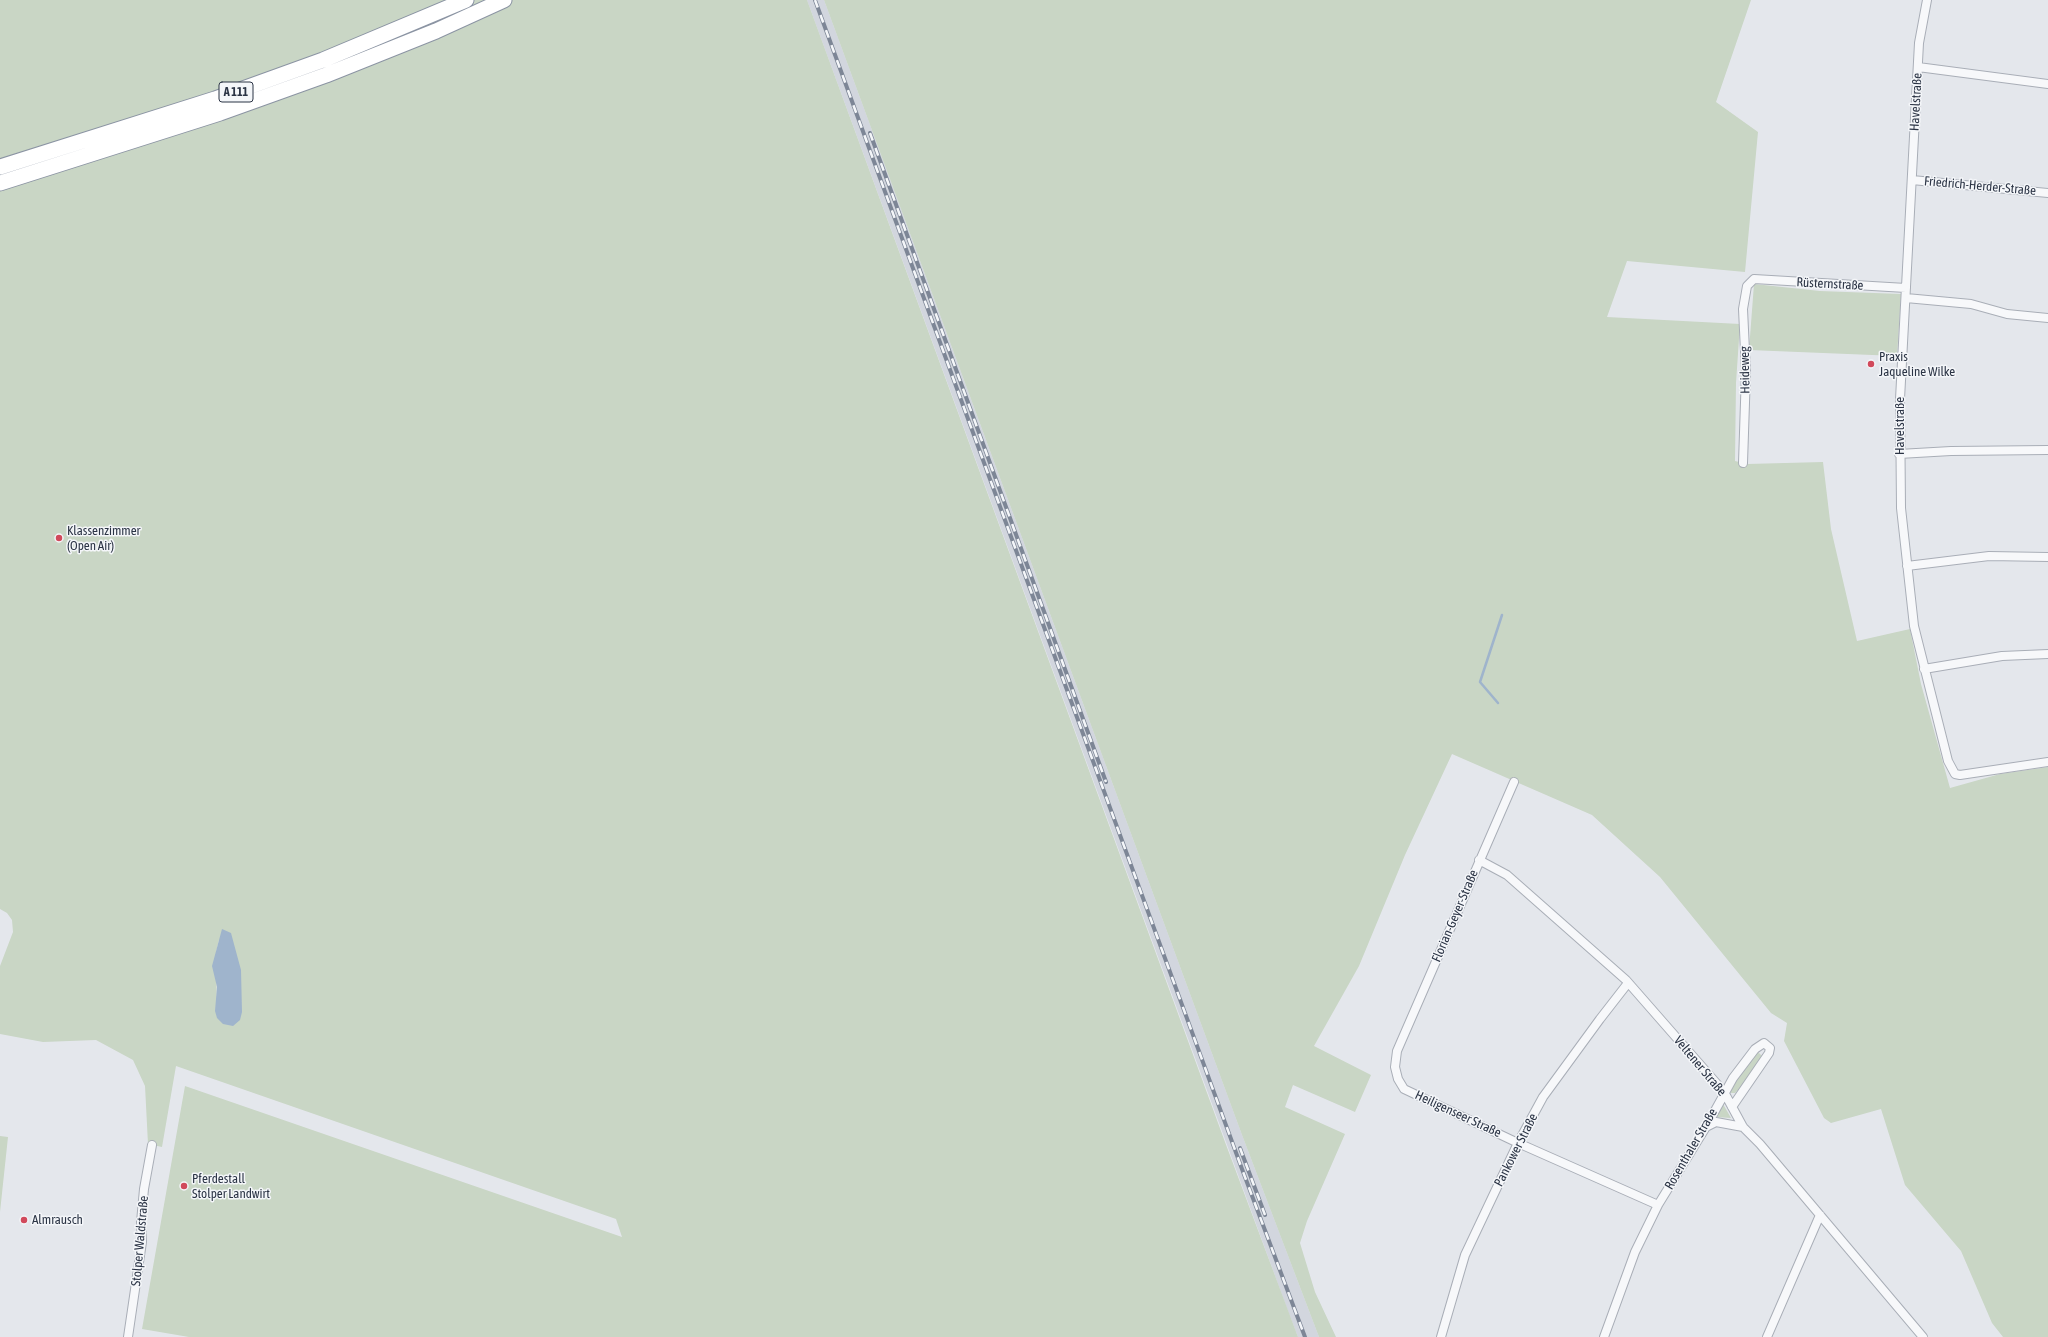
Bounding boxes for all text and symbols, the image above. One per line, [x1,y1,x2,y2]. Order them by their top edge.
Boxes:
street label: Havelstraße [1907,73,1925,131]
road number: A 111 [219,82,253,102]
street label: Friedrich-Herder-Straße [1923,173,2037,199]
street label: Rüsternstraße [1796,274,1864,294]
street label: Heideweg [1737,346,1753,394]
place label: Praxis Jaqueline Wilke [1879,349,1955,380]
marker: Praxis Jaqueline Wilke [1866,359,1876,369]
street label: Havelstraße [1892,397,1908,455]
place label: Klassenzimmer (Open Air) [67,523,140,554]
marker: Klassenzimmer (Open Air) [54,533,64,543]
street label: Florian-Geyer-Straße [1429,867,1481,965]
street label: Veltener Straße [1670,1033,1730,1099]
street label: Heiligenseer Straße [1412,1087,1504,1141]
street label: Rosenthaler Straße [1661,1106,1721,1192]
street label: Pankower Straße [1491,1111,1541,1189]
place label: Pferdestall Stolper Landwirt [192,1171,270,1202]
marker: Pferdestall Stolper Landwirt [179,1181,189,1191]
street label: Stolper Waldstraße [128,1195,152,1287]
place label: Almrausch [32,1212,83,1228]
marker: Almrausch [19,1215,29,1225]

